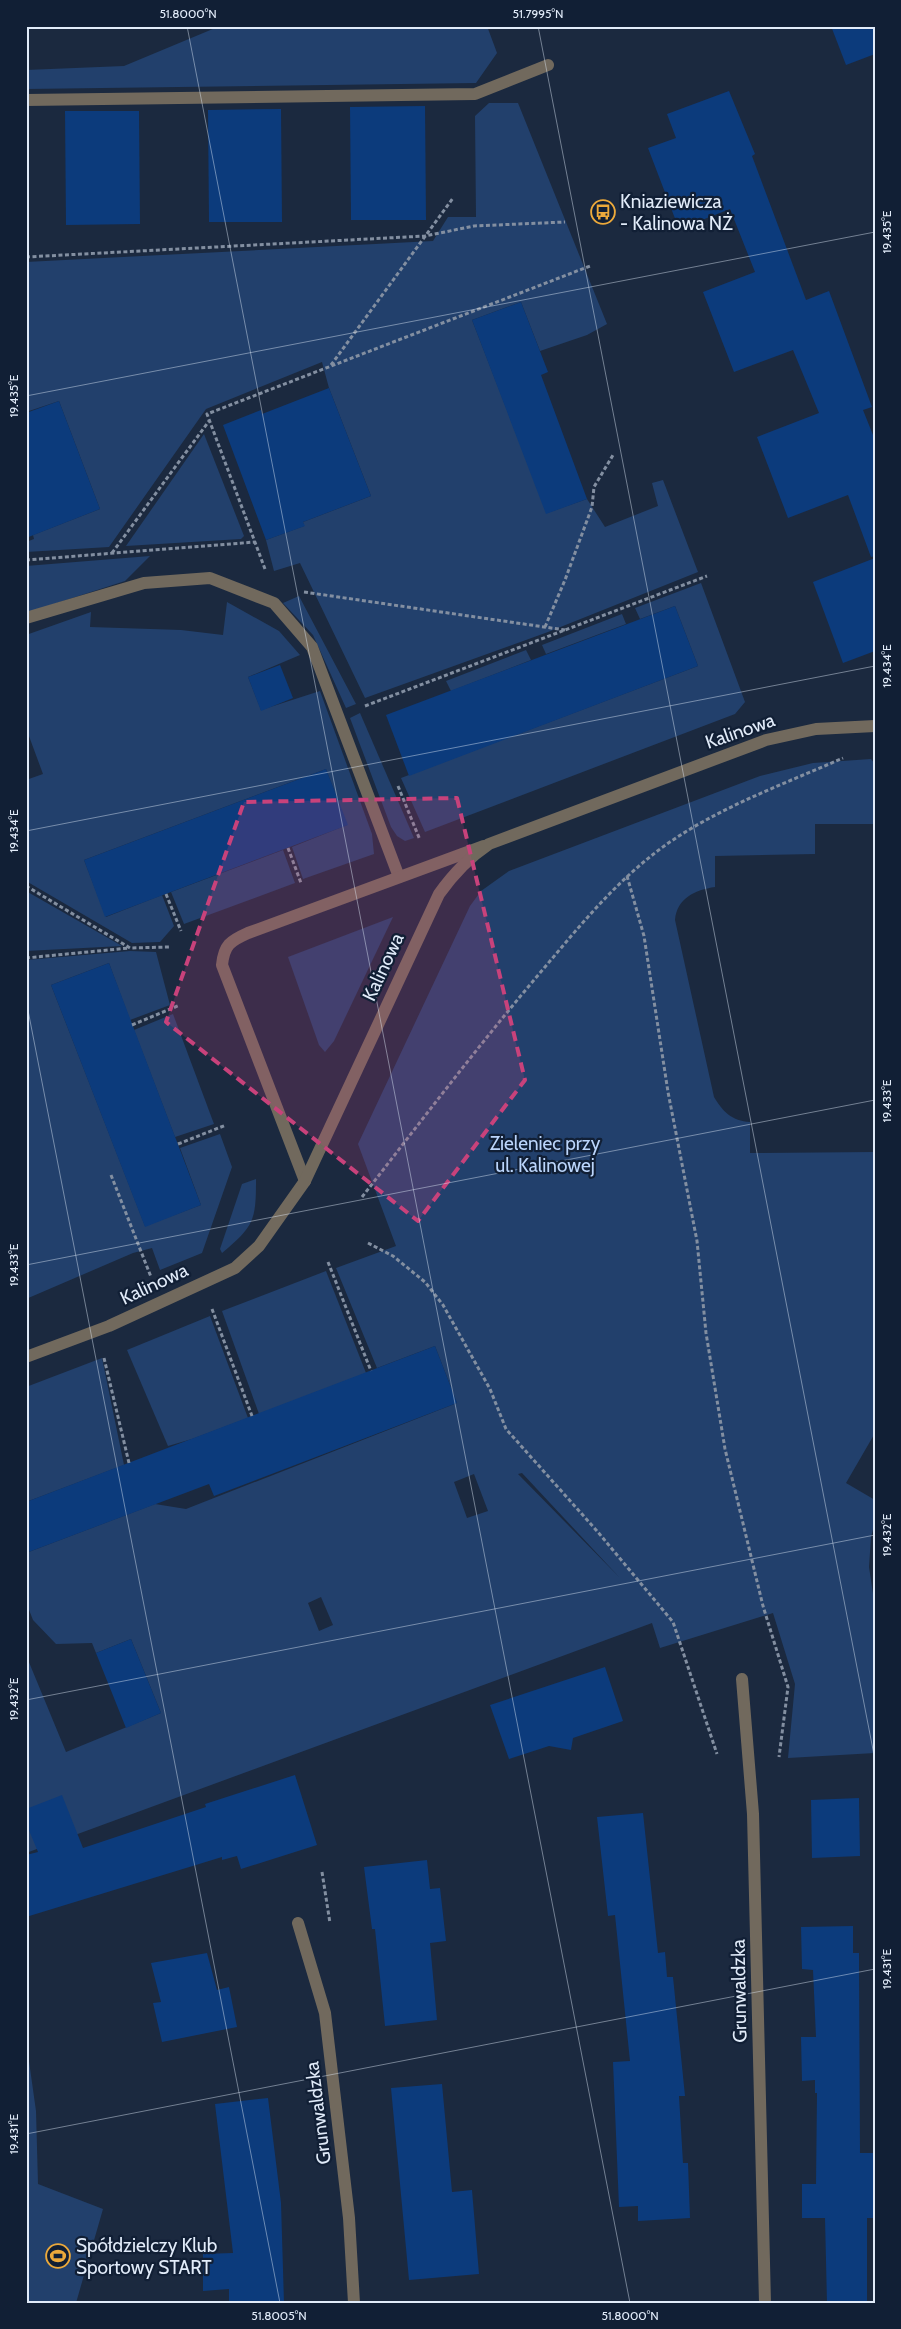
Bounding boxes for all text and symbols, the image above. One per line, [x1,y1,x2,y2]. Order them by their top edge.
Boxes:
text: 51.8000°N [159,6,217,21]
text: 51.7995°N [512,6,564,21]
place label: Kniaziewicza - Kalinowa NŻ [620,190,733,235]
bus stop icon: Kniaziewicza - Kalinowa NŻ [590,199,616,225]
text: 19.435°E [879,210,894,254]
text: 19.435°E [6,374,21,418]
text: 19.434°E [879,644,894,688]
street label: Kalinowa [702,708,778,754]
text: 19.434°E [6,809,21,853]
street label: Kalinowa [357,929,409,1005]
text: 19.433°E [879,1079,894,1123]
park label: Zieleniec przy ul. Kalinowej [490,1132,601,1177]
text: 19.433°E [6,1243,21,1287]
street label: Kalinowa [116,1258,192,1310]
text: 19.432°E [879,1513,894,1556]
text: 19.432°E [6,1677,21,1720]
street label: Grunwaldzka [727,1939,751,2043]
text: 19.431°E [879,1948,894,1989]
street label: Grunwaldzka [300,2060,336,2166]
text: 19.431°E [6,2113,21,2154]
place label: Spółdzielczy Klub Sportowy START [76,2234,217,2279]
sports icon: Spółdzielczy Klub Sportowy START [45,2243,71,2269]
text: 51.8005°N [251,2308,307,2323]
text: 51.8000°N [601,2308,659,2323]

